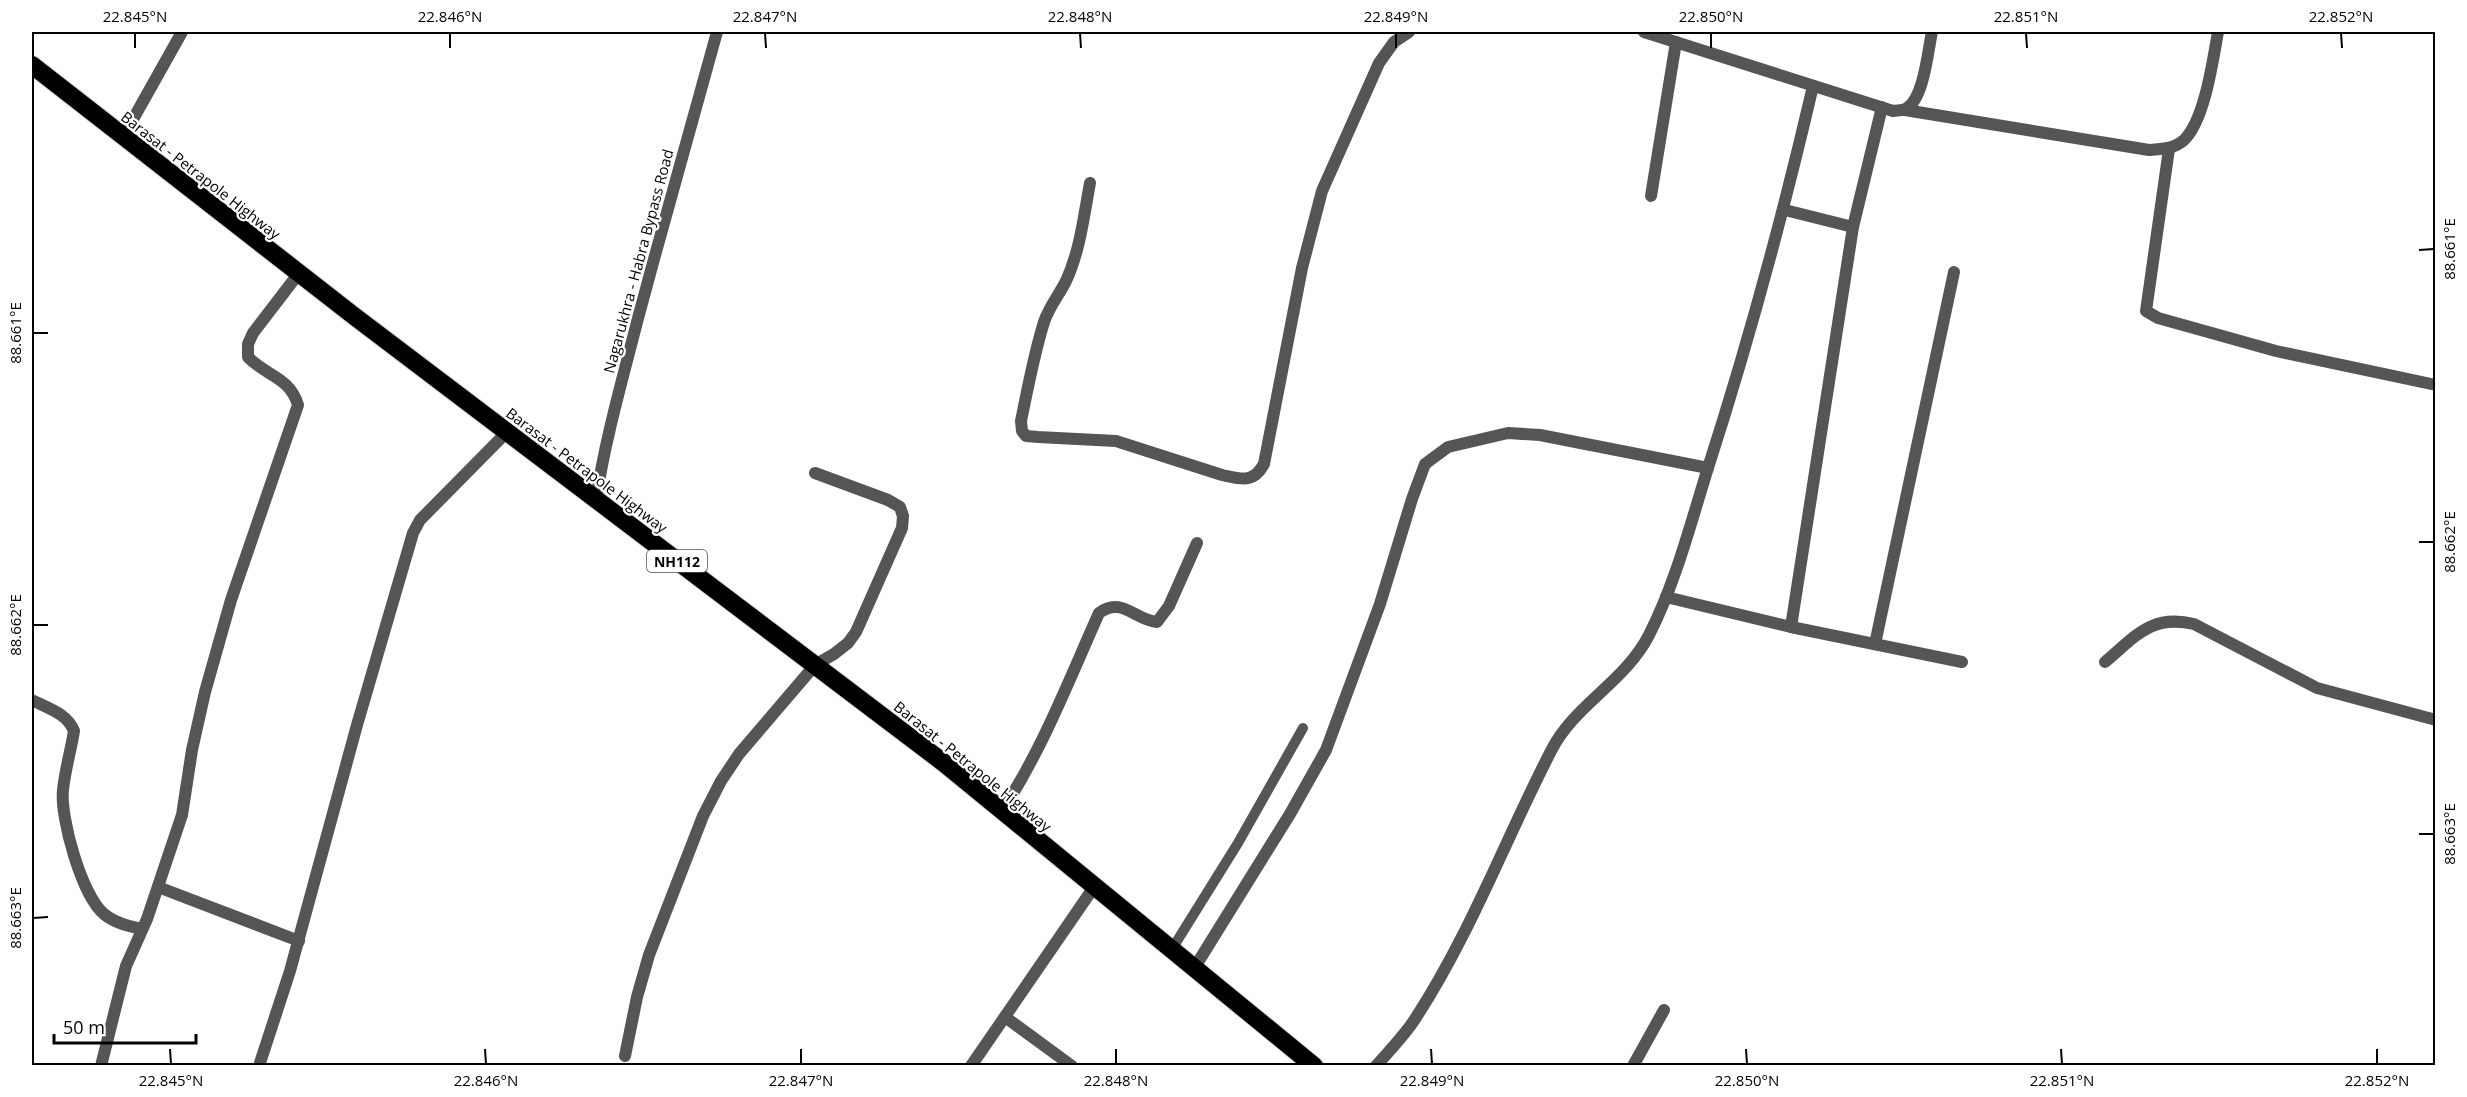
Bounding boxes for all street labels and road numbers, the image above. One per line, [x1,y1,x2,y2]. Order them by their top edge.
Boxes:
street label: Barasat - Petrapole Highway [117,106,285,244]
street label: Nagarukhra - Habra Bypass Road [598,147,678,375]
street label: Barasat - Petrapole Highway [502,403,672,538]
road number: NH112 [647,550,707,572]
street label: Barasat - Petrapole Highway [890,696,1056,836]

